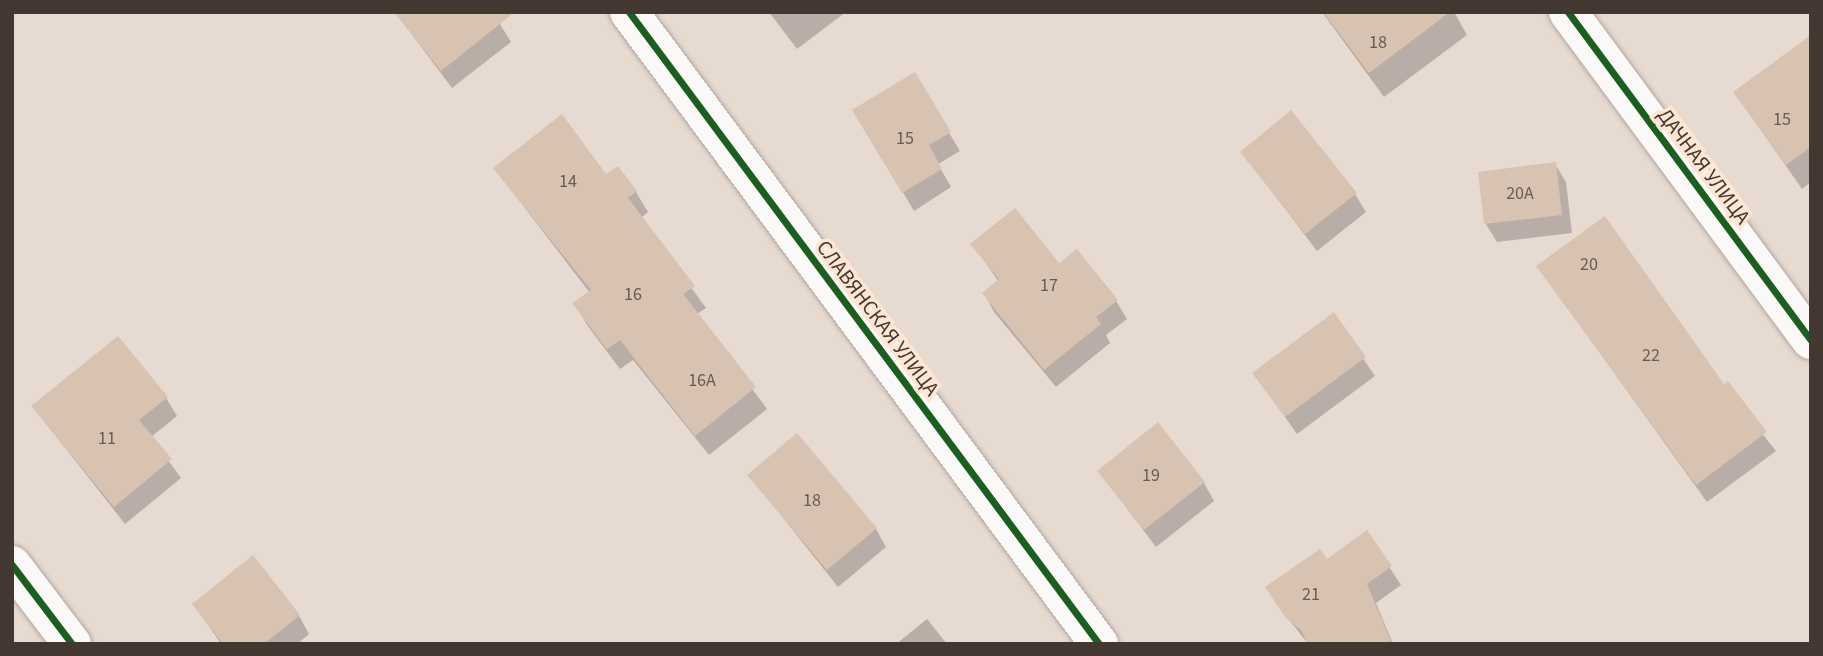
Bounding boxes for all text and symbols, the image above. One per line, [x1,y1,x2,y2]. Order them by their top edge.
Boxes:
house number: 18 [1369,32,1387,54]
street label: ДАЧНАЯ УЛИЦА [1652,103,1756,229]
house number: 15 [1773,109,1791,131]
house number: 15 [896,128,914,150]
house number: 14 [559,171,577,193]
house number: 20А [1506,183,1534,205]
street label: СЛАВЯНСКАЯ УЛИЦА [811,235,945,401]
house number: 20 [1580,254,1598,276]
house number: 17 [1040,275,1058,297]
house number: 16 [624,284,642,306]
house number: 22 [1642,345,1660,367]
house number: 16А [688,370,716,392]
house number: 11 [98,428,116,450]
house number: 19 [1142,465,1160,487]
house number: 18 [803,490,821,512]
house number: 21 [1302,584,1320,606]

